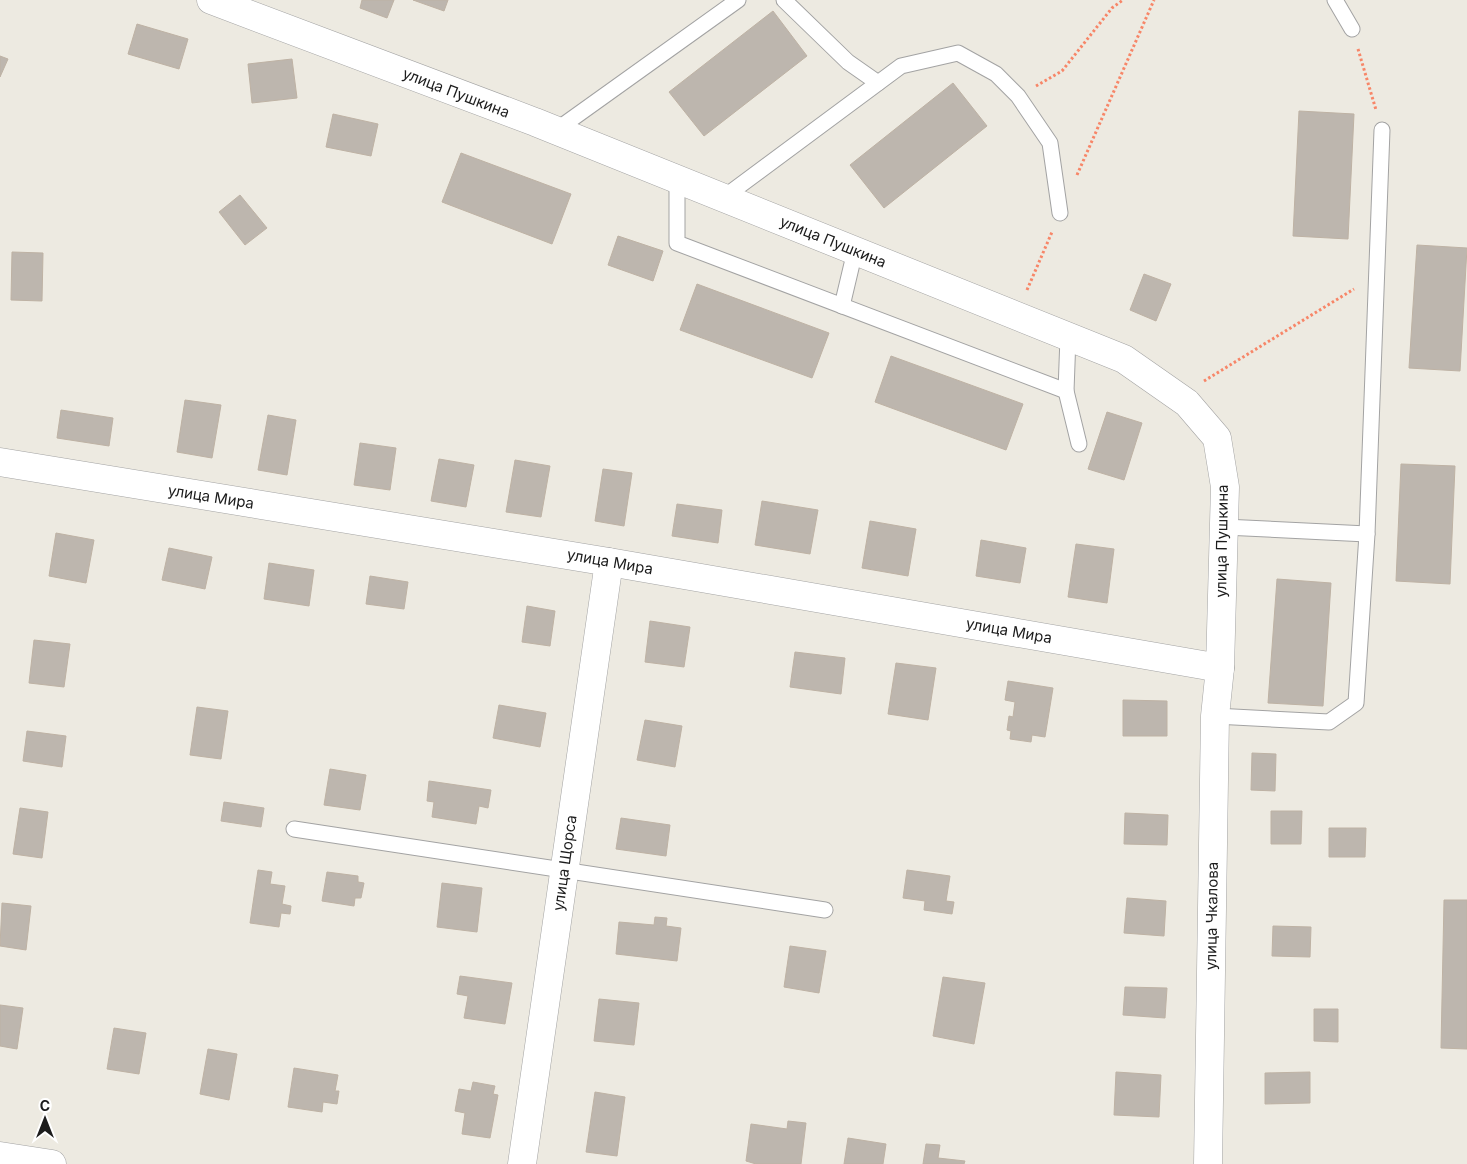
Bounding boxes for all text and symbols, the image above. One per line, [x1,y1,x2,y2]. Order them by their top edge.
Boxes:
street label: улица Пушкина [400,63,512,122]
street label: улица Пушкина [777,212,889,272]
street label: улица Мира [167,480,256,513]
street label: улица Пушкина [1211,484,1232,598]
street label: улица Мира [566,545,655,578]
street label: улица Мира [965,614,1054,647]
street label: улица Щорса [548,814,581,912]
street label: улица Чкалова [1201,862,1222,970]
north arrow [20,1094,70,1144]
text: С [40,1097,50,1114]

